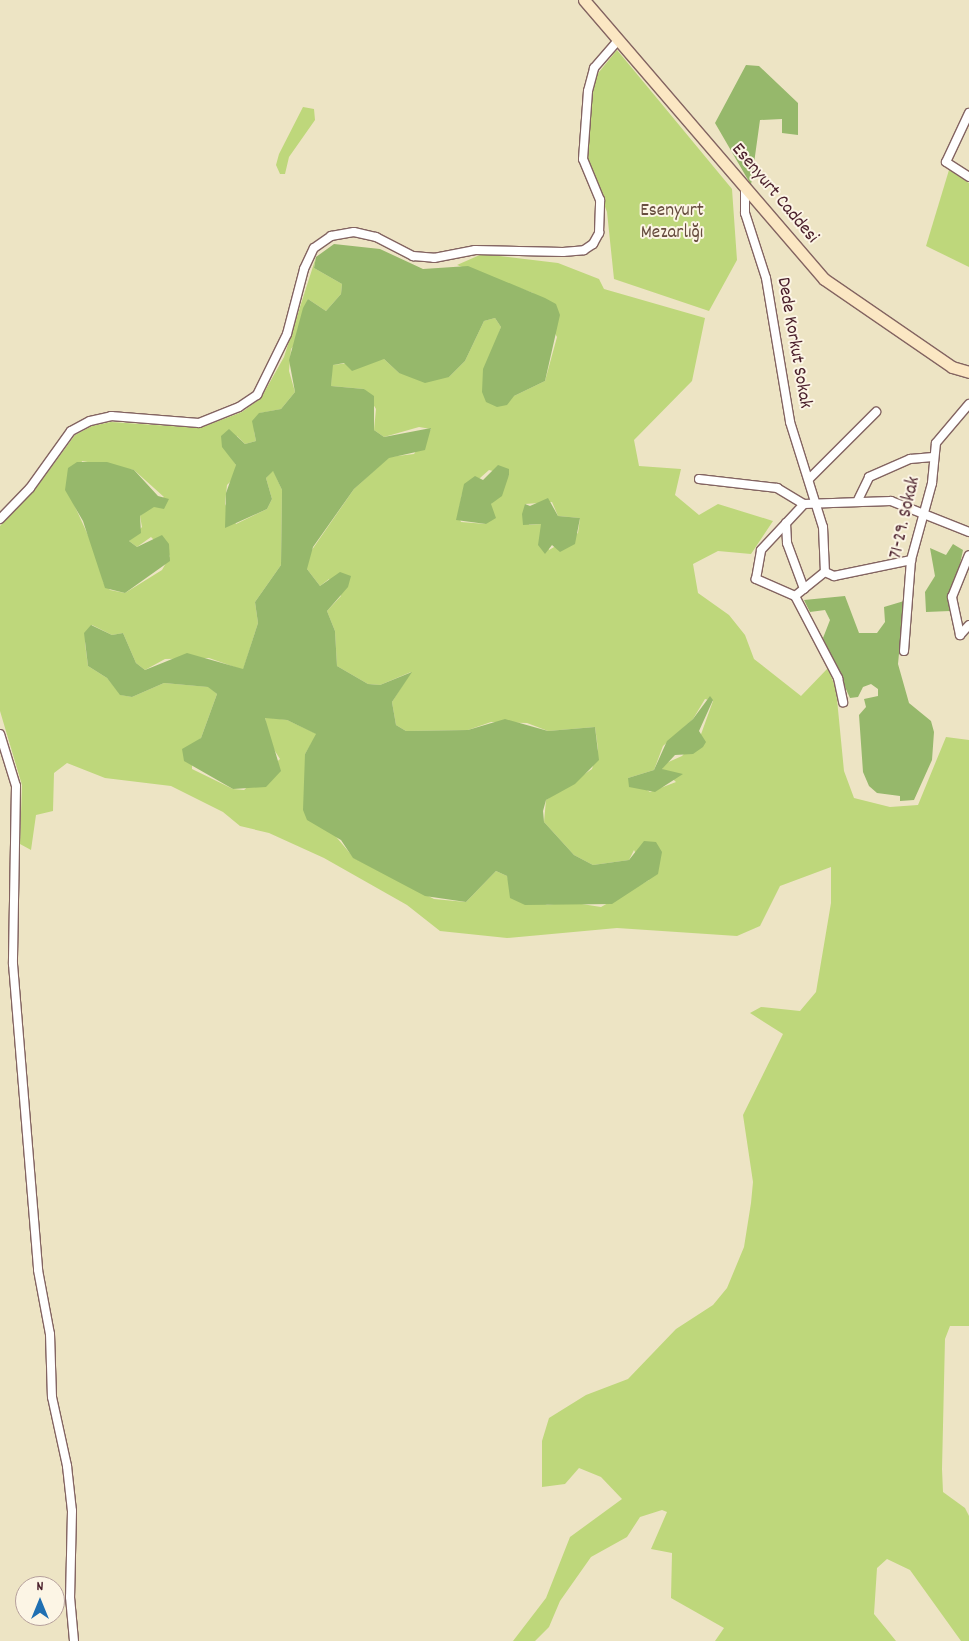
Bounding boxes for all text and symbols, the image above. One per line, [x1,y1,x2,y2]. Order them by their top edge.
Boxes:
street label: Esenyurt Caddesi [725,139,823,249]
park label: Esenyurt Mezarlığı [640,201,704,245]
street label: Dede Korkut Sokak [770,276,816,410]
street label: 71-29. Sokak [885,475,927,561]
north arrow [15,1576,65,1626]
text: N [37,1577,43,1597]

